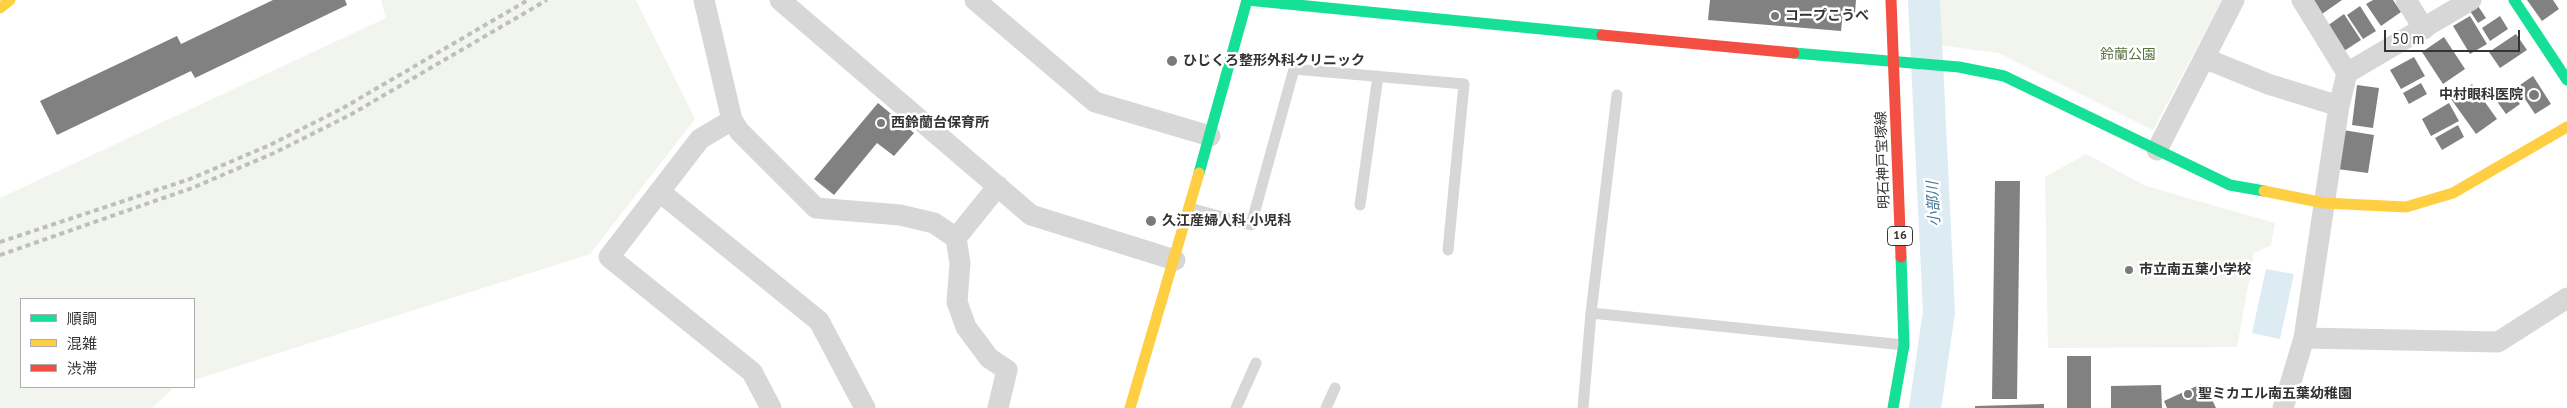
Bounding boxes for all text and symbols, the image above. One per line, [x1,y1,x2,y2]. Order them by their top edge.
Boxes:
place label: コープこうべ [1785,8,1869,24]
marker: コープこうべ [1769,10,1781,22]
scale bar [2387,20,2523,52]
text: 50 m [2392,29,2425,48]
park label: 鈴蘭公園 [2100,47,2156,63]
place label: ひじくろ整形外科クリニック [1183,53,1365,69]
marker: ひじくろ整形外科クリニック [1165,54,1179,68]
place label: 中村眼科医院 [2439,87,2523,103]
marker: 中村眼科医院 [2527,88,2541,102]
street label: 明石神戸宝塚線 [1873,111,1893,209]
place label: 西鈴蘭台保育所 [891,115,989,131]
marker: 西鈴蘭台保育所 [875,117,887,129]
water label: 小部川 [1924,181,1944,227]
place label: 久江産婦人科 小児科 [1162,213,1292,229]
marker: 久江産婦人科 小児科 [1144,214,1158,228]
road number: 16 [1888,227,1912,246]
place label: 市立南五葉小学校 [2139,262,2251,278]
marker: 市立南五葉小学校 [2123,264,2135,276]
legend [20,298,195,388]
text: 順調 [67,309,97,328]
text: 混雑 [67,334,97,353]
text: 渋滞 [67,359,97,378]
place label: 聖ミカエル南五葉幼稚園 [2198,386,2352,402]
marker: 聖ミカエル南五葉幼稚園 [2182,388,2194,400]

